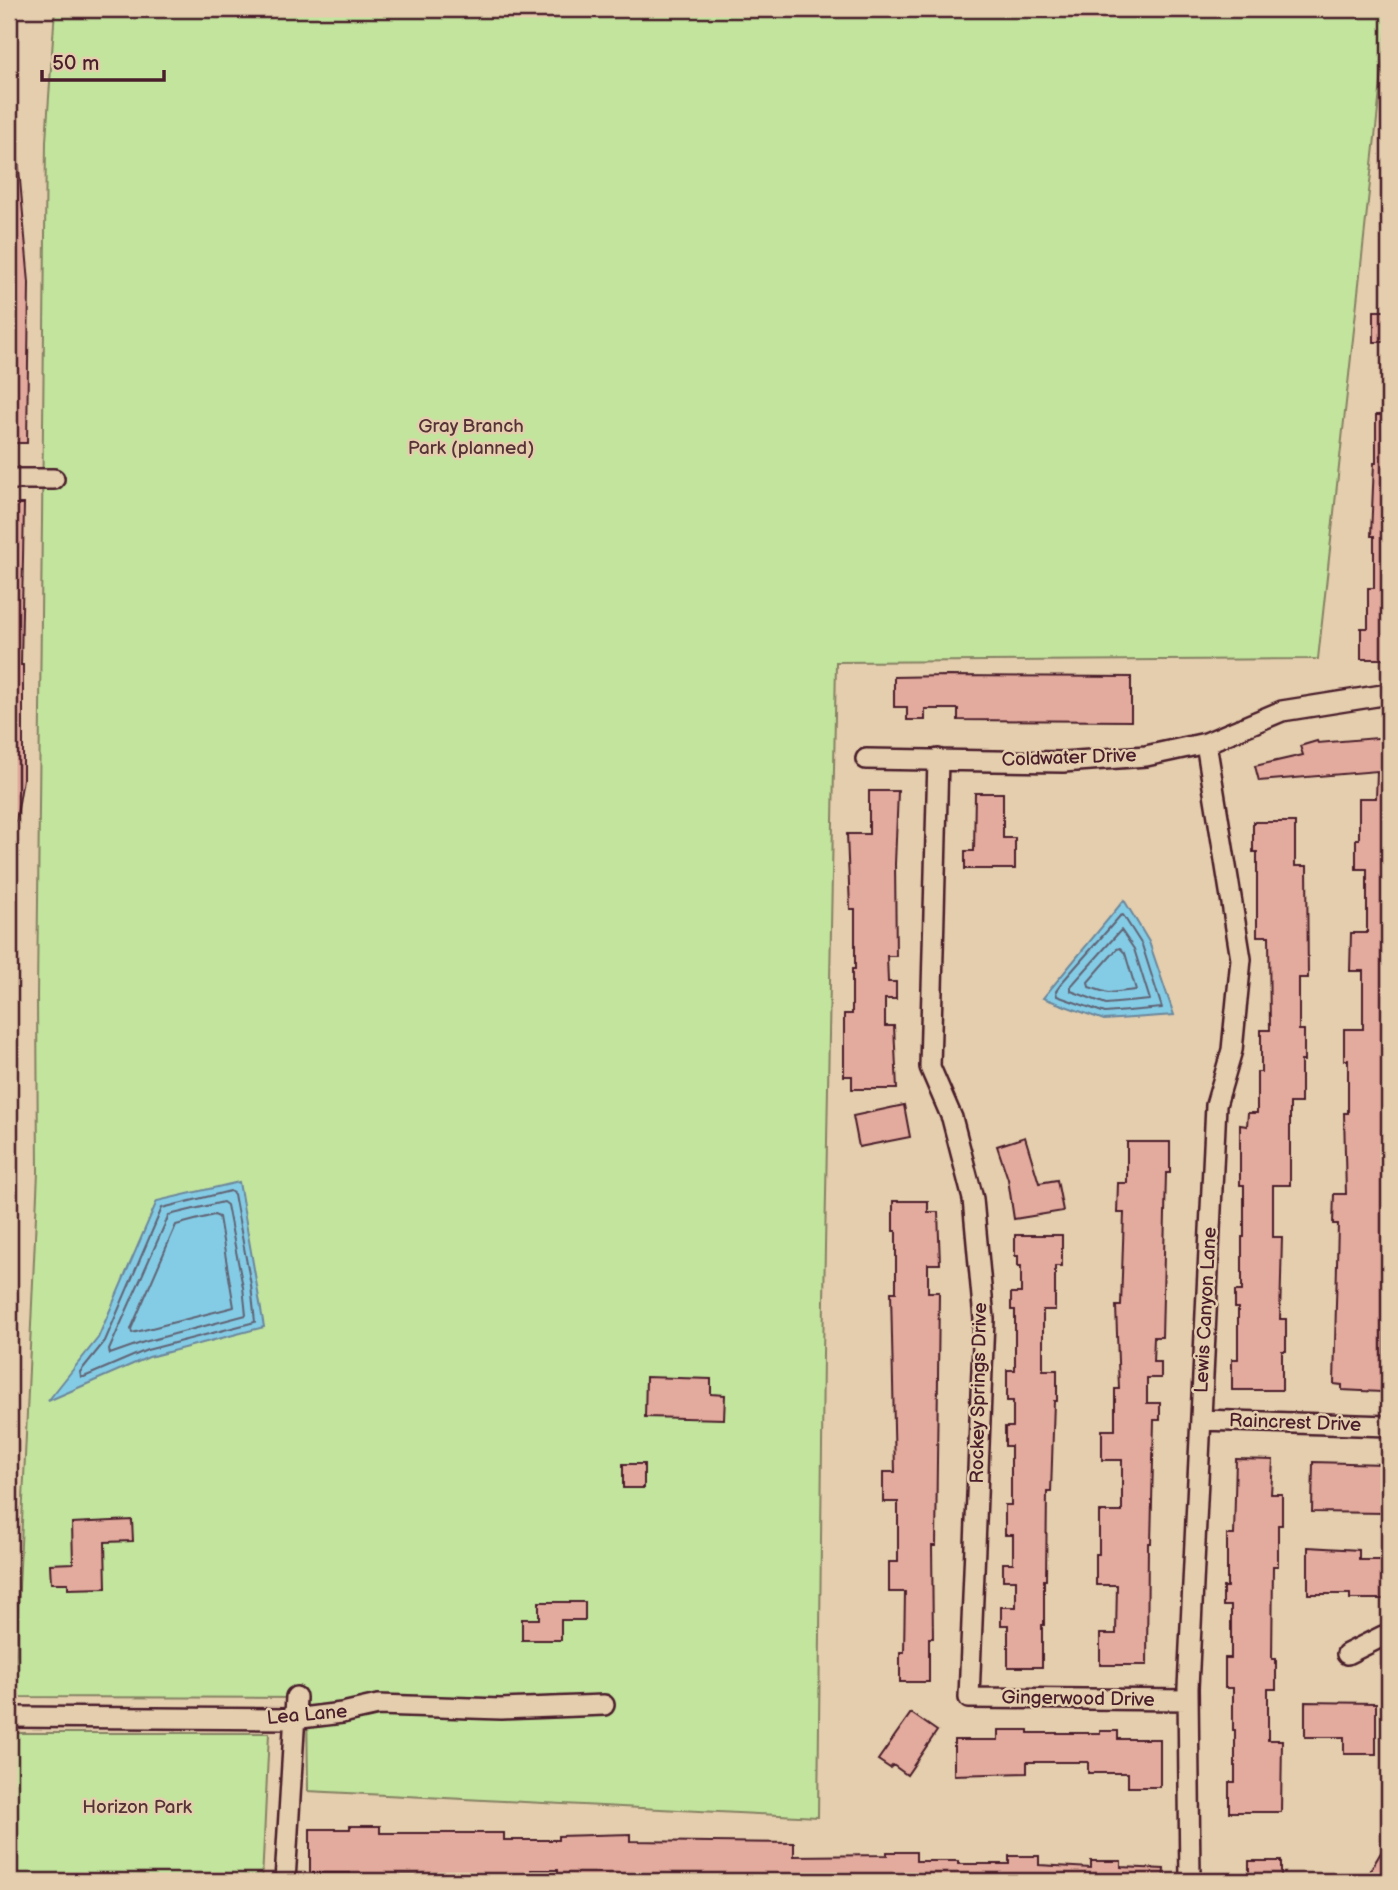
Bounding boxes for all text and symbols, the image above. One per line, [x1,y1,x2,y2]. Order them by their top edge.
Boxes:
scale bar [42,38,164,82]
text: 50 m [52,51,99,76]
park label: Gray Branch Park (planned) [408,415,534,460]
street label: Coldwater Drive [1001,744,1137,772]
street label: Lewis Canyon Lane [1190,1226,1222,1394]
street label: Rockey Springs Drive [966,1302,992,1484]
street label: Raincrest Drive [1228,1409,1362,1437]
street label: Gingerwood Drive [1001,1686,1155,1712]
street label: Lea Lane [266,1700,348,1730]
park label: Horizon Park [82,1796,192,1819]

